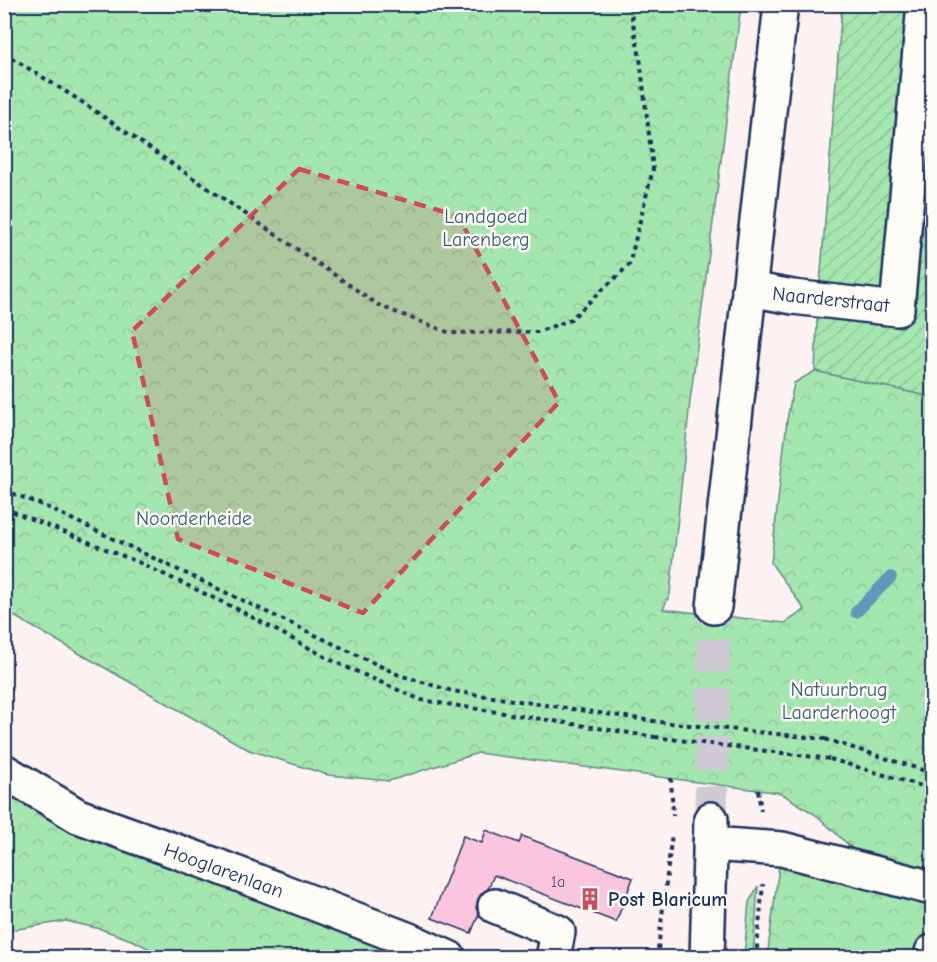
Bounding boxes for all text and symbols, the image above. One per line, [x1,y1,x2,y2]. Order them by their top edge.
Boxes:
park label: Landgoed Larenberg [442,205,530,251]
street label: Naarderstraat [771,282,892,317]
park label: Noorderheide [136,507,252,530]
park label: Natuurbrug Laarderhoogt [782,678,897,724]
street label: Hooglarenlaan [161,838,287,903]
house number: 1a [551,873,565,891]
building icon: Post Blaricum [577,886,603,912]
place label: Post Blaricum [608,888,727,911]

